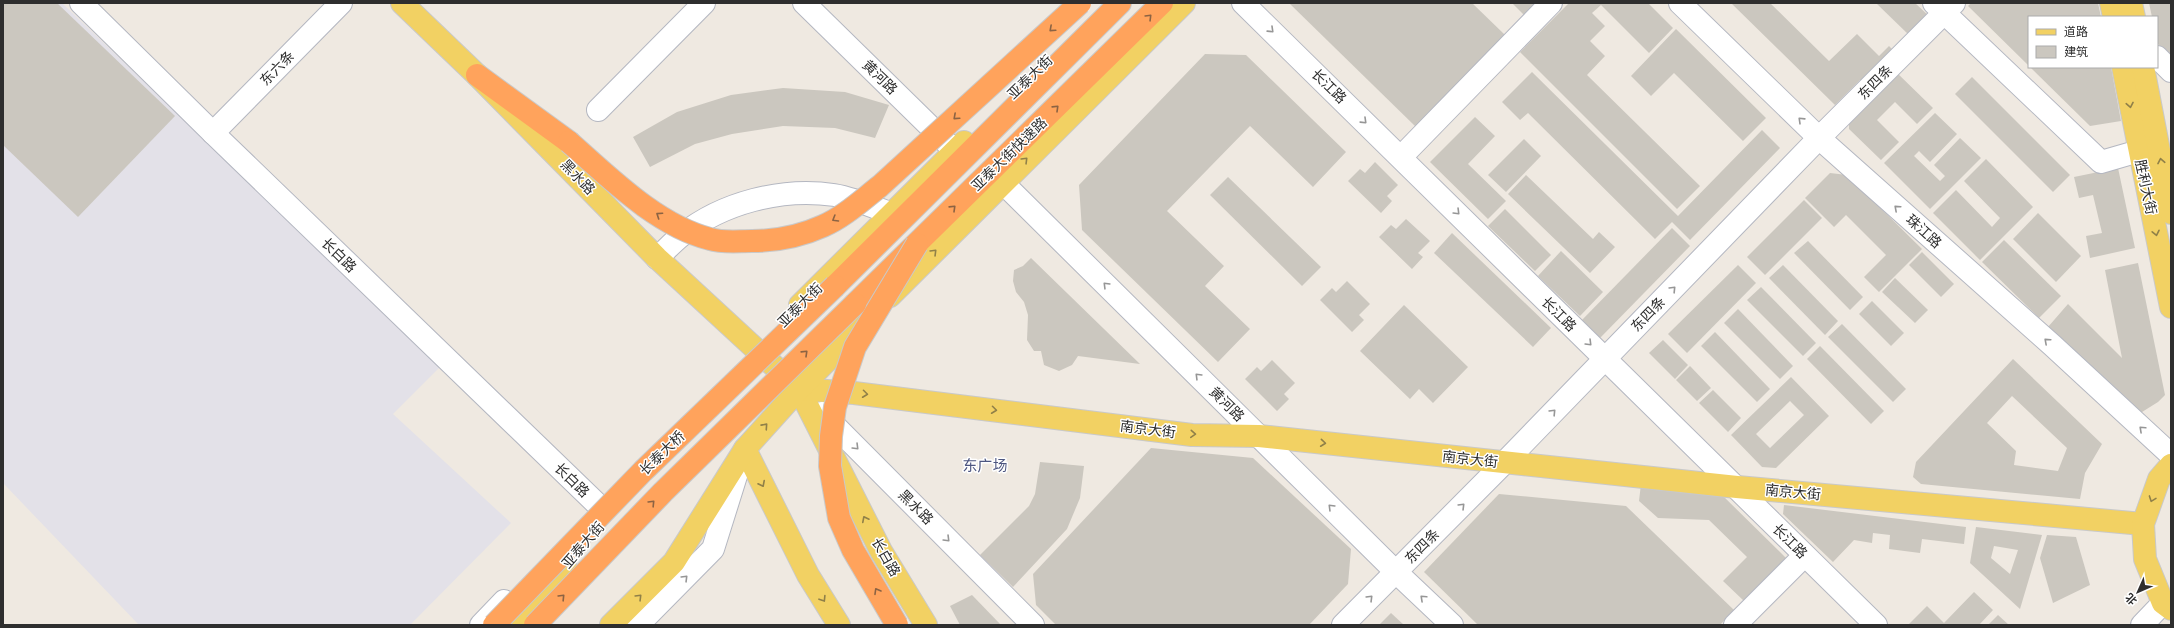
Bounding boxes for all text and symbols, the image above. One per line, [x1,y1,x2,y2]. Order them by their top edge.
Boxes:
one-way arrow [1144,14,1152,21]
legend [2028,16,2158,68]
text: 道路 [2064,24,2088,39]
one-way arrow [1049,25,1056,32]
one-way arrow [1266,25,1274,33]
text: 建筑 [2064,44,2088,59]
street label: 东六条 [256,47,298,89]
street label: 亚泰大街 [1004,51,1056,103]
street label: 黄河路 [859,56,901,98]
street label: 东四条 [1854,61,1896,103]
street label: 长江路 [1308,65,1350,107]
one-way arrow [2126,102,2134,108]
one-way arrow [1051,105,1059,112]
one-way arrow [953,112,960,119]
street label: 亚泰大街快速路 [968,113,1050,195]
one-way arrow [1359,116,1367,124]
one-way arrow [1798,118,1806,125]
street label: 黑水路 [557,156,599,198]
one-way arrow [1020,157,1028,165]
street label: 胜利大街 [2131,158,2161,216]
one-way arrow [2157,158,2166,164]
one-way arrow [948,205,956,213]
one-way arrow [1895,205,1902,212]
one-way arrow [1452,207,1460,215]
street label: 珠江路 [1902,210,1946,252]
one-way arrow [656,212,663,220]
one-way arrow [832,214,839,222]
one-way arrow [2151,230,2159,236]
street label: 长白路 [318,234,360,276]
one-way arrow [929,249,937,257]
street label: 亚泰大街 [774,279,826,331]
one-way arrow [1103,282,1111,290]
one-way arrow [1668,286,1675,294]
street label: 长江路 [1538,293,1580,335]
street label: 东四条 [1627,293,1669,335]
one-way arrow [1584,338,1592,346]
one-way arrow [2044,338,2052,345]
one-way arrow [800,350,808,358]
one-way arrow [1196,373,1203,381]
street label: 黄河路 [1206,383,1248,425]
one-way arrow [862,389,868,398]
one-way arrow [991,405,997,414]
one-way arrow [1548,410,1555,417]
street label: 南京大街 [1119,417,1177,441]
one-way arrow [761,423,768,431]
one-way arrow [2140,426,2147,433]
street label: 长泰大桥 [636,427,688,479]
one-way arrow [1190,430,1196,439]
one-way arrow [1319,438,1326,447]
one-way arrow [851,442,859,450]
street label: 南京大街 [1441,447,1499,471]
district label: 东广场 [962,456,1008,475]
street label: 长白路 [551,459,593,501]
one-way arrow [757,479,765,487]
street label: 南京大街 [1764,481,1822,503]
street label: 黑水路 [895,486,937,528]
one-way arrow [2149,495,2157,502]
one-way arrow [647,500,655,508]
one-way arrow [1457,503,1465,511]
one-way arrow [1328,504,1335,512]
one-way arrow [862,515,869,523]
street label: 亚泰大街 [558,518,608,572]
street label: 长江路 [1769,520,1811,562]
street label: 东四条 [1401,525,1443,567]
street label: 长白路 [868,534,904,580]
one-way arrow [942,534,950,542]
north arrow [2118,572,2158,612]
one-way arrow [680,575,688,583]
one-way arrow [875,588,882,595]
text: 北 [2122,590,2140,608]
one-way arrow [557,594,565,602]
one-way arrow [634,594,642,602]
one-way arrow [818,595,826,602]
one-way arrow [1365,595,1373,603]
one-way arrow [1420,595,1428,603]

